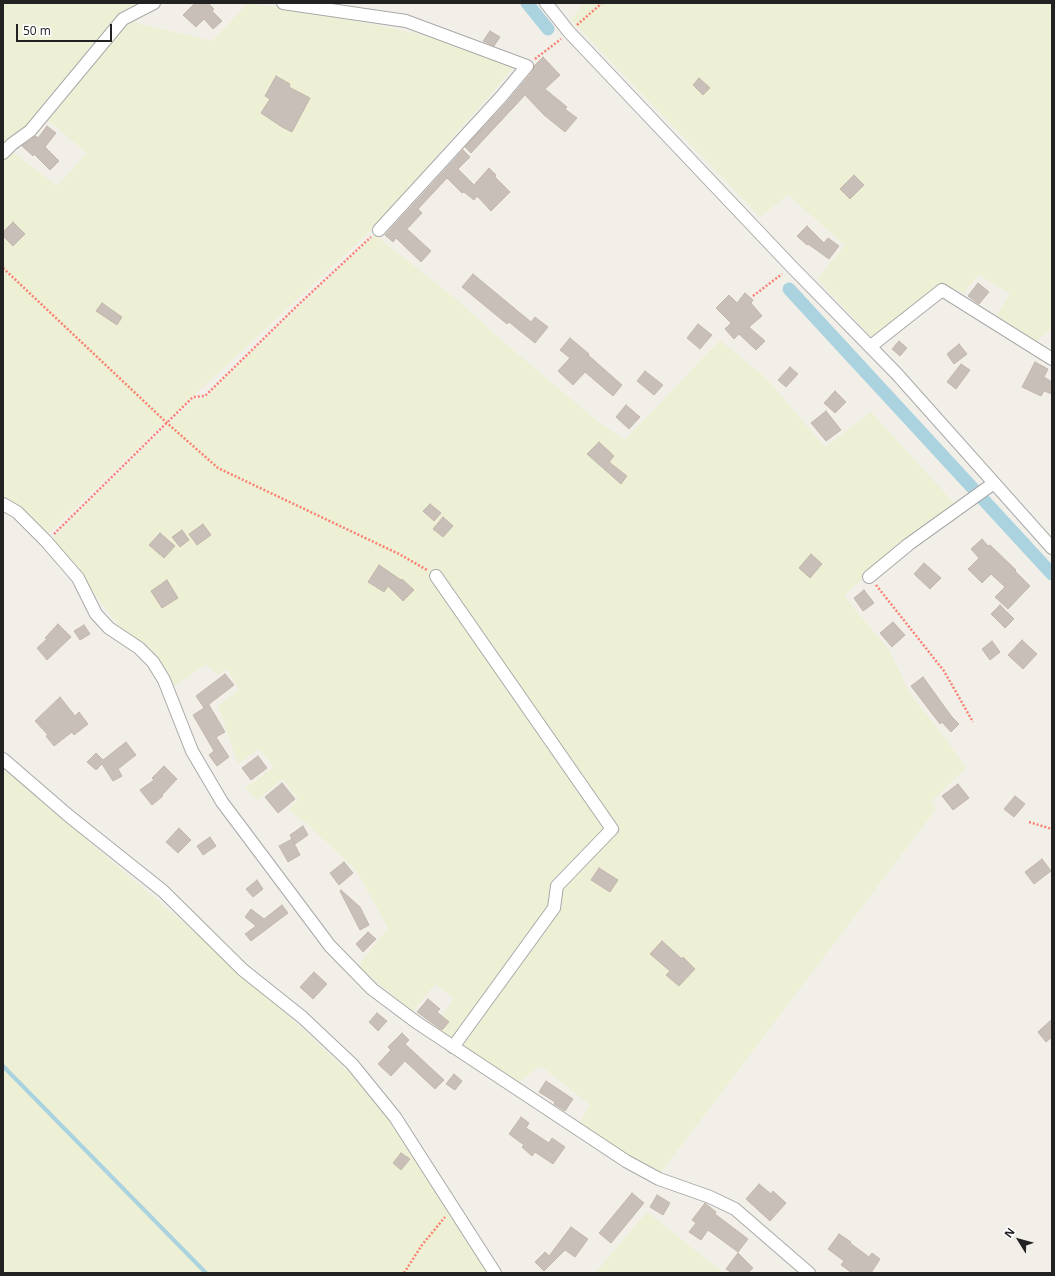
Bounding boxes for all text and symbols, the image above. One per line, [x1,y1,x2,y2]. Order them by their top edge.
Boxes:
scale bar [18,16,114,42]
text: 50 m [23,22,51,39]
north arrow [999,1220,1039,1260]
text: N [1000,1224,1018,1241]

